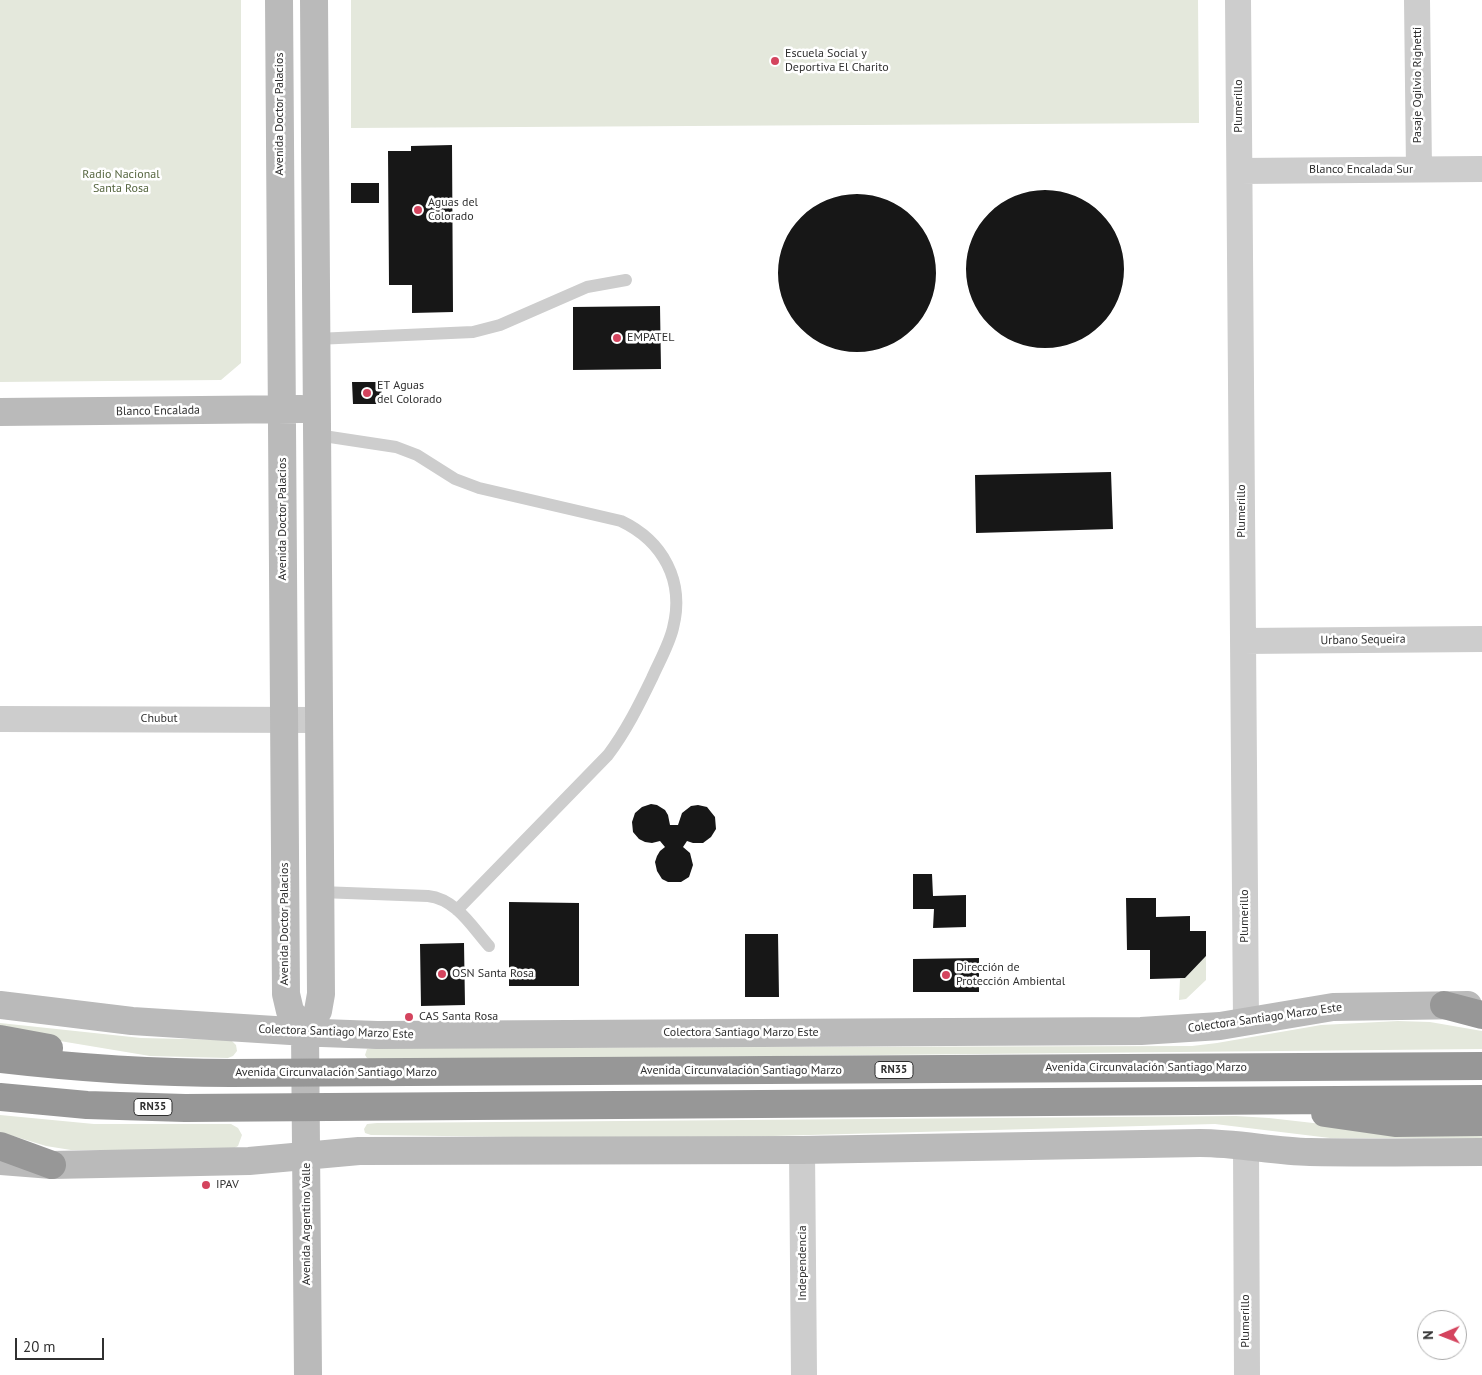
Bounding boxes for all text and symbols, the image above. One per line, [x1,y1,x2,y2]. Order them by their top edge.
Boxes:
street label: Pasaje Ogilvio Righetti [1411,27,1425,143]
place label: Escuela Social y Deportiva El Charito [785,47,889,75]
street label: Avenida Doctor Palacios [273,53,287,175]
marker: Escuela Social y Deportiva El Charito [769,55,781,67]
street label: Plumerillo [1232,79,1246,133]
street label: Blanco Encalada Sur [1309,163,1413,177]
park label: Radio Nacional Santa Rosa [82,168,160,196]
place label: Aguas del Colorado [428,196,478,224]
marker: Aguas del Colorado [412,204,424,216]
place label: EMPATEL [627,331,674,345]
marker: EMPATEL [611,332,623,344]
place label: ET Aguas del Colorado [377,379,442,407]
marker: ET Aguas del Colorado [361,387,373,399]
street label: Blanco Encalada [116,403,200,419]
street label: Avenida Doctor Palacios [276,458,290,580]
street label: Plumerillo [1235,484,1249,538]
street label: Urbano Sequeira [1320,632,1406,648]
street label: Chubut [141,712,177,726]
street label: Avenida Doctor Palacios [278,863,292,985]
street label: Plumerillo [1238,889,1252,943]
place label: Dirección de Protección Ambiental [956,961,1065,989]
place label: OSN Santa Rosa [452,967,534,981]
marker: OSN Santa Rosa [436,968,448,980]
marker: Dirección de Protección Ambiental [940,969,952,981]
street label: Colectora Santiago Marzo Este [1187,1000,1343,1036]
place label: CAS Santa Rosa [419,1010,498,1024]
marker: CAS Santa Rosa [403,1011,415,1023]
street label: Colectora Santiago Marzo Este [258,1022,414,1042]
street label: Colectora Santiago Marzo Este [663,1026,819,1040]
street label: Avenida Circunvalación Santiago Marzo [1045,1061,1247,1075]
road number: RN35 [875,1062,913,1078]
street label: Avenida Circunvalación Santiago Marzo [640,1064,842,1078]
street label: Avenida Circunvalación Santiago Marzo [235,1066,437,1080]
road number: RN35 [134,1098,172,1116]
street label: Avenida Argentino Valle [300,1163,314,1285]
place label: IPAV [216,1178,239,1192]
marker: IPAV [200,1179,212,1191]
street label: Independencia [796,1225,810,1301]
street label: Plumerillo [1239,1294,1253,1348]
north arrow [1417,1310,1467,1360]
scale bar [18,1328,106,1360]
text: N [1419,1330,1437,1340]
text: 20 m [23,1337,56,1356]

